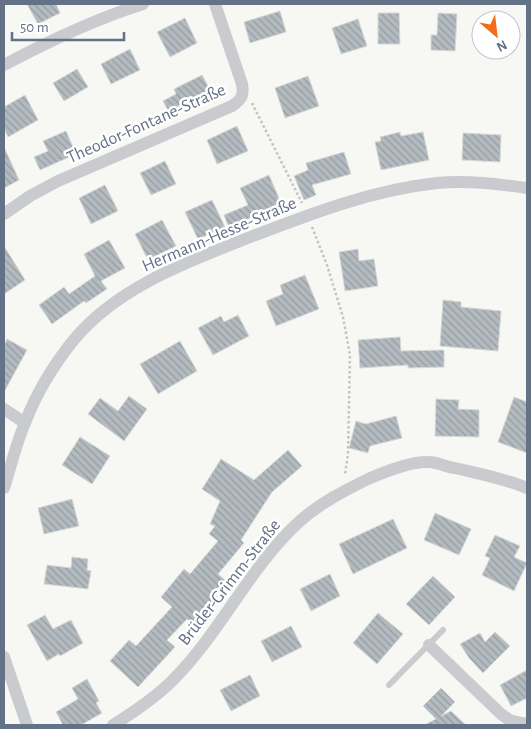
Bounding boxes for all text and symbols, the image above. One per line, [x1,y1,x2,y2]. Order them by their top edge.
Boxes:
scale bar [12,10,125,42]
north arrow [471,10,521,60]
text: 50 m [20,20,49,35]
text: N [494,37,509,54]
street label: Theodor-Fontane-Straße [64,81,229,167]
street label: Hermann-Hesse-Straße [140,194,299,276]
street label: Brüder-Grimm-Straße [175,516,284,649]

